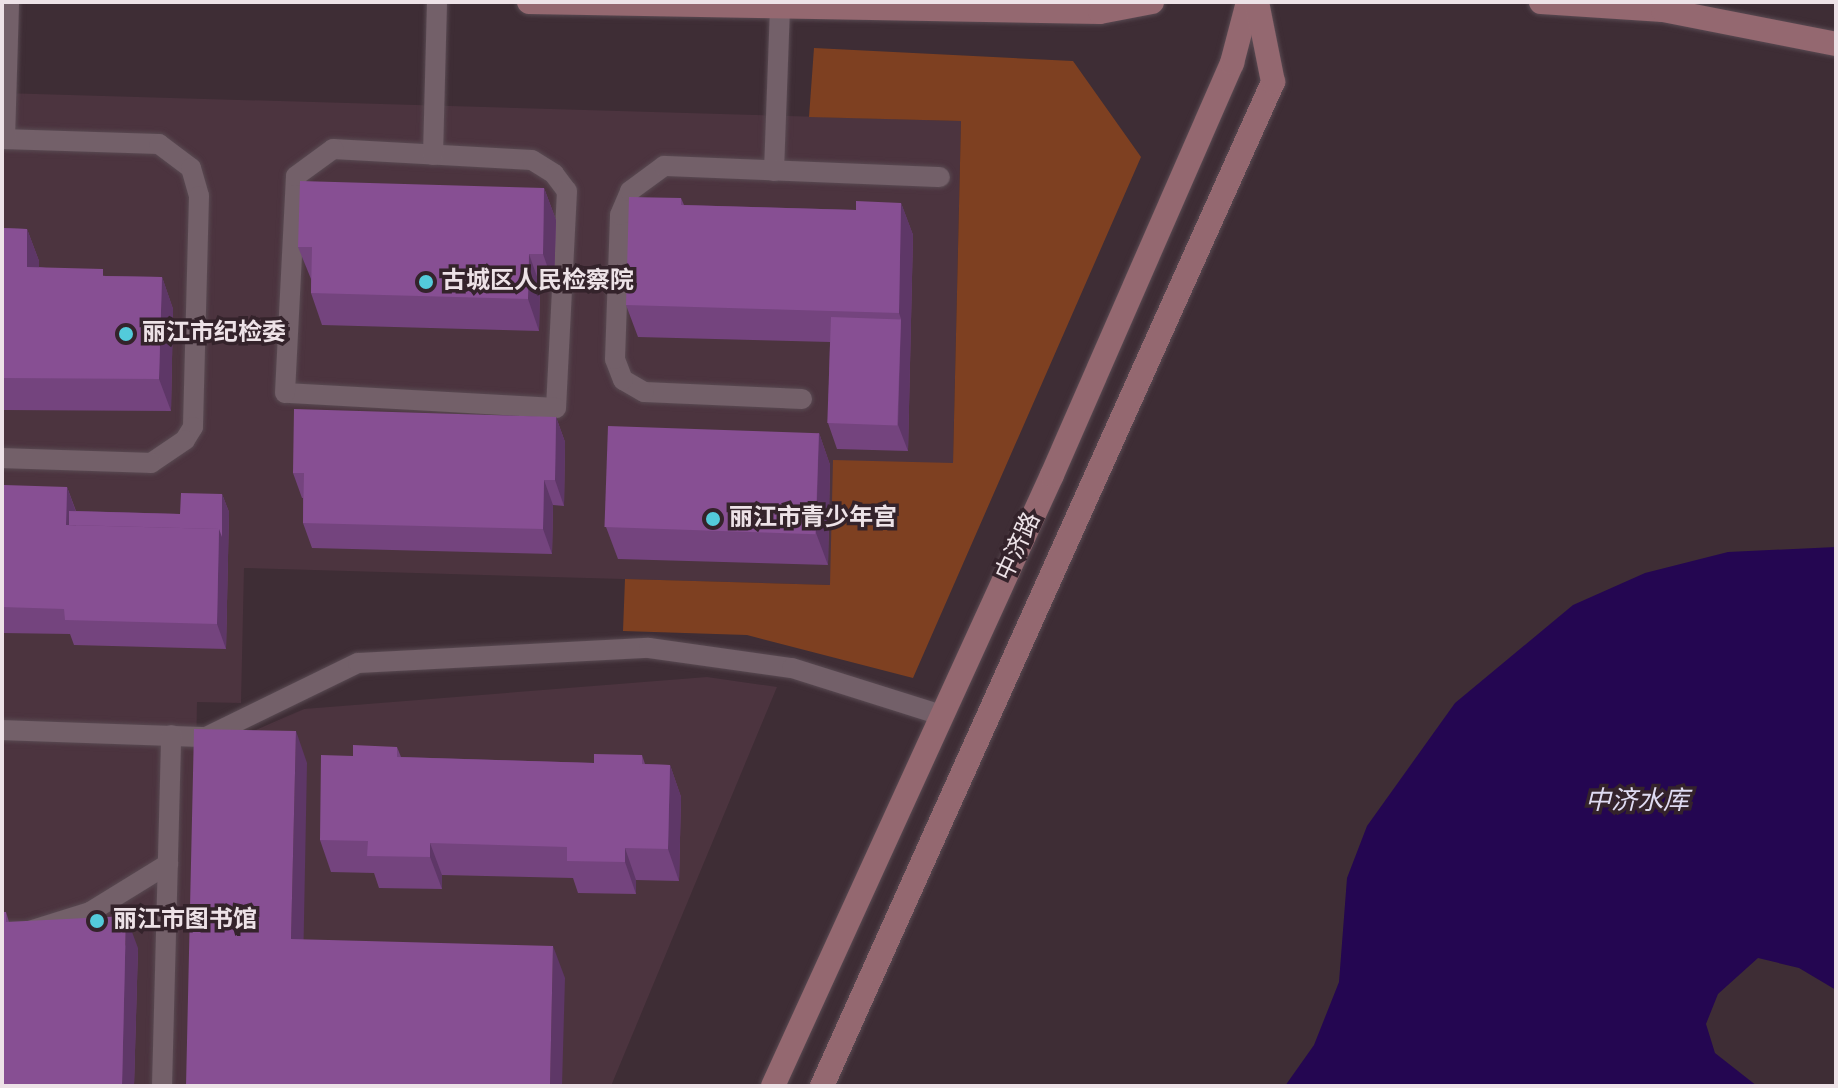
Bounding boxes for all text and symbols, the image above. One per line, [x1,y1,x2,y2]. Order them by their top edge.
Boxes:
place label: 古城区人民检察院 [442,268,634,296]
marker: 古城区人民检察院 [417,273,435,291]
place label: 丽江市纪检委 [142,320,286,348]
marker: 丽江市纪检委 [117,325,135,343]
place label: 丽江市青少年宫 [729,505,897,533]
street label: 中济路 [991,508,1047,586]
marker: 丽江市青少年宫 [704,510,722,528]
water label: 中济水库 [1585,786,1689,818]
place label: 丽江市图书馆 [113,907,257,935]
marker: 丽江市图书馆 [88,912,106,930]

